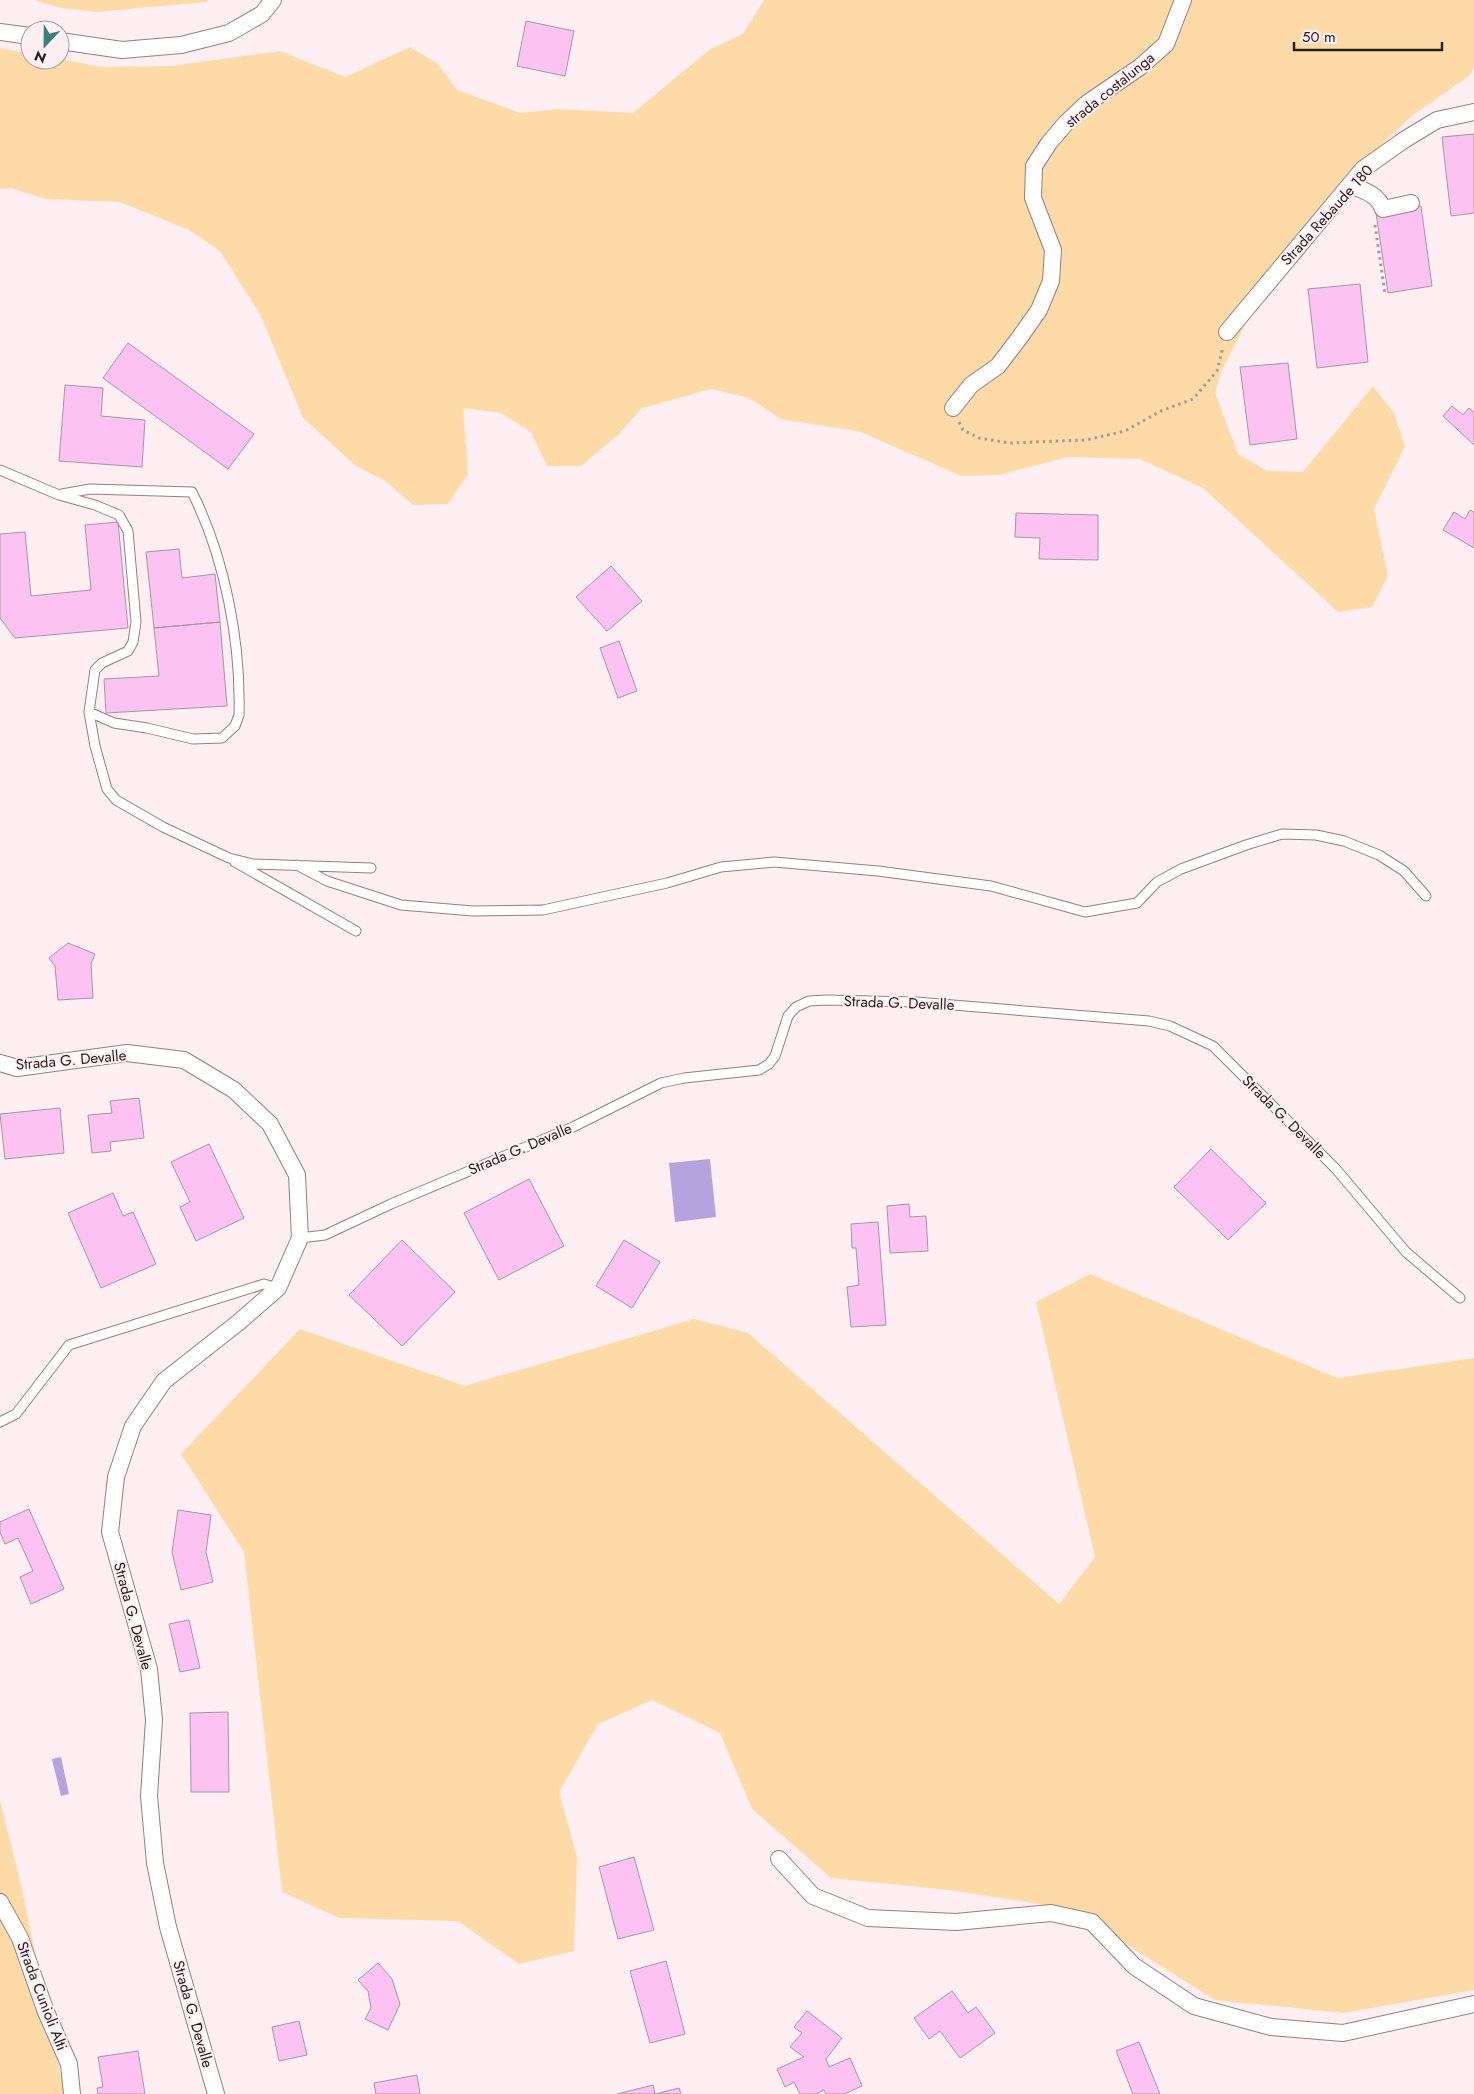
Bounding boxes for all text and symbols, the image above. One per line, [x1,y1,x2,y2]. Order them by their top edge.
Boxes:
north arrow [20,20,70,70]
scale bar [1294,20,1442,52]
text: 50 m [1302,26,1336,48]
text: N [31,46,49,68]
street label: strada costalunga [1061,47,1159,133]
street label: Strada Rebaude 180 [1276,160,1378,270]
street label: Strada G. Devalle [843,990,955,1016]
street label: Strada G. Devalle [15,1044,127,1076]
street label: Strada G. Devalle [1237,1070,1331,1164]
street label: Strada G. Devalle [465,1117,576,1181]
street label: Strada G. Devalle [108,1560,158,1673]
street label: Strada Cunioli Alti [11,1938,73,2054]
street label: Strada G. Devalle [167,1958,219,2071]

